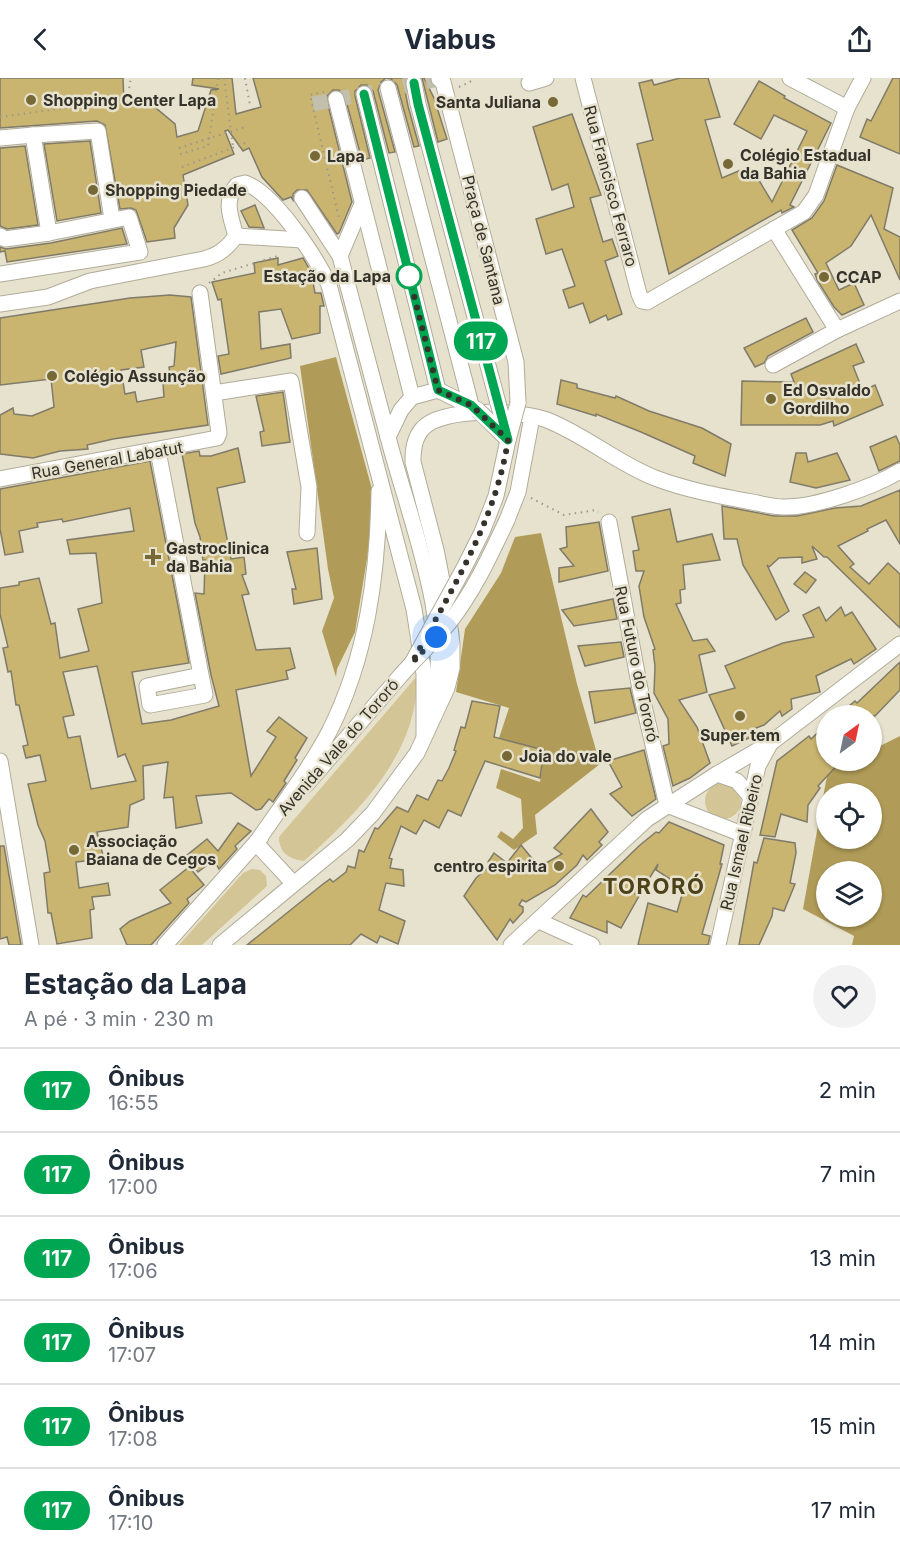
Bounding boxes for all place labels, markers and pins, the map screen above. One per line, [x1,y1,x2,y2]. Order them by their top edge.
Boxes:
place label: Shopping Center Lapa [43,90,216,110]
place label: Santa Juliana [436,92,541,112]
marker: Shopping Center Lapa [24,93,38,107]
marker: Santa Juliana [546,95,560,109]
place label: Colégio Estadual da Bahia [740,145,871,183]
place label: Lapa [327,146,365,166]
marker: Lapa [308,149,322,163]
marker: Colégio Estadual da Bahia [721,157,735,171]
place label: Shopping Piedade [105,180,247,200]
marker: Shopping Piedade [86,183,100,197]
marker: Estação da Lapa [396,263,422,289]
place label: Estação da Lapa [264,266,391,286]
place label: CCAP [836,267,882,287]
marker: CCAP [817,270,831,284]
place label: Colégio Assunção [64,366,206,386]
marker: Colégio Assunção [45,369,59,383]
place label: Ed Osvaldo Gordilho [783,380,871,418]
marker: Ed Osvaldo Gordilho [764,392,778,406]
place label: Gastroclinica da Bahia [166,538,269,576]
marker: Gastroclinica da Bahia [144,548,162,566]
marker: Super tem [733,709,747,723]
place label: Super tem [700,725,780,745]
place label: Joia do vale [519,746,612,766]
marker: Joia do vale [500,749,514,763]
place label: Associação Baiana de Cegos [86,831,216,869]
marker: Associação Baiana de Cegos [67,843,81,857]
place label: centro espirita [433,856,547,876]
marker: centro espirita [552,859,566,873]

